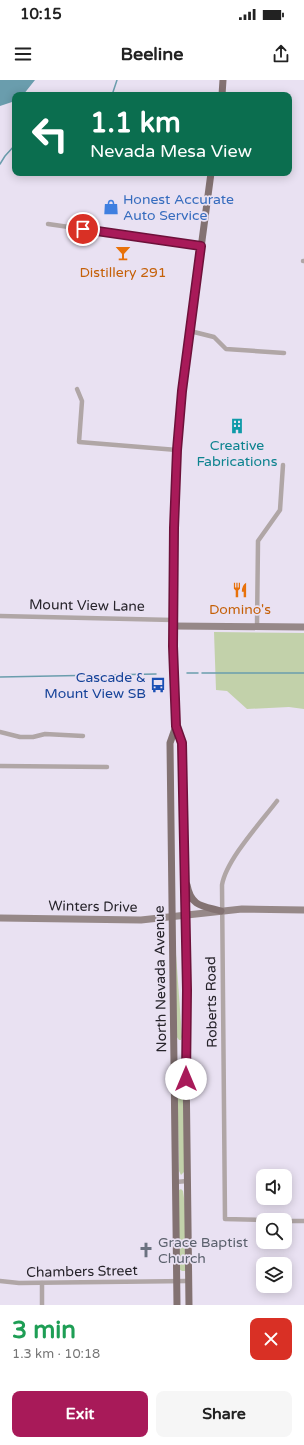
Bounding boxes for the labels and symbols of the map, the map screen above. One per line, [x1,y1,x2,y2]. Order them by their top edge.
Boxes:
place label: Honest Accurate Auto Service [123,191,234,224]
shop icon: Honest Accurate Auto Service [102,198,120,216]
pin [66,212,100,246]
bar icon: Distillery 291 [114,244,132,262]
place label: Distillery 291 [79,264,167,281]
building icon: Creative Fabrications [228,417,246,435]
place label: Creative Fabrications [197,437,278,470]
restaurant icon: Domino's [231,581,249,599]
street label: Mount View Lane [29,596,145,615]
place label: Domino's [209,601,271,618]
place label: Cascade & Mount View SB [44,669,146,702]
bus stop icon: Cascade & Mount View SB [149,676,167,694]
street label: Winters Drive [48,897,138,916]
street label: North Nevada Avenue [151,905,170,1053]
street label: Roberts Road [202,956,221,1048]
position arrow [165,1058,207,1100]
place label: Grace Baptist Church [158,1234,249,1267]
church icon: Grace Baptist Church [137,1241,155,1259]
street label: Chambers Street [26,1262,139,1281]

